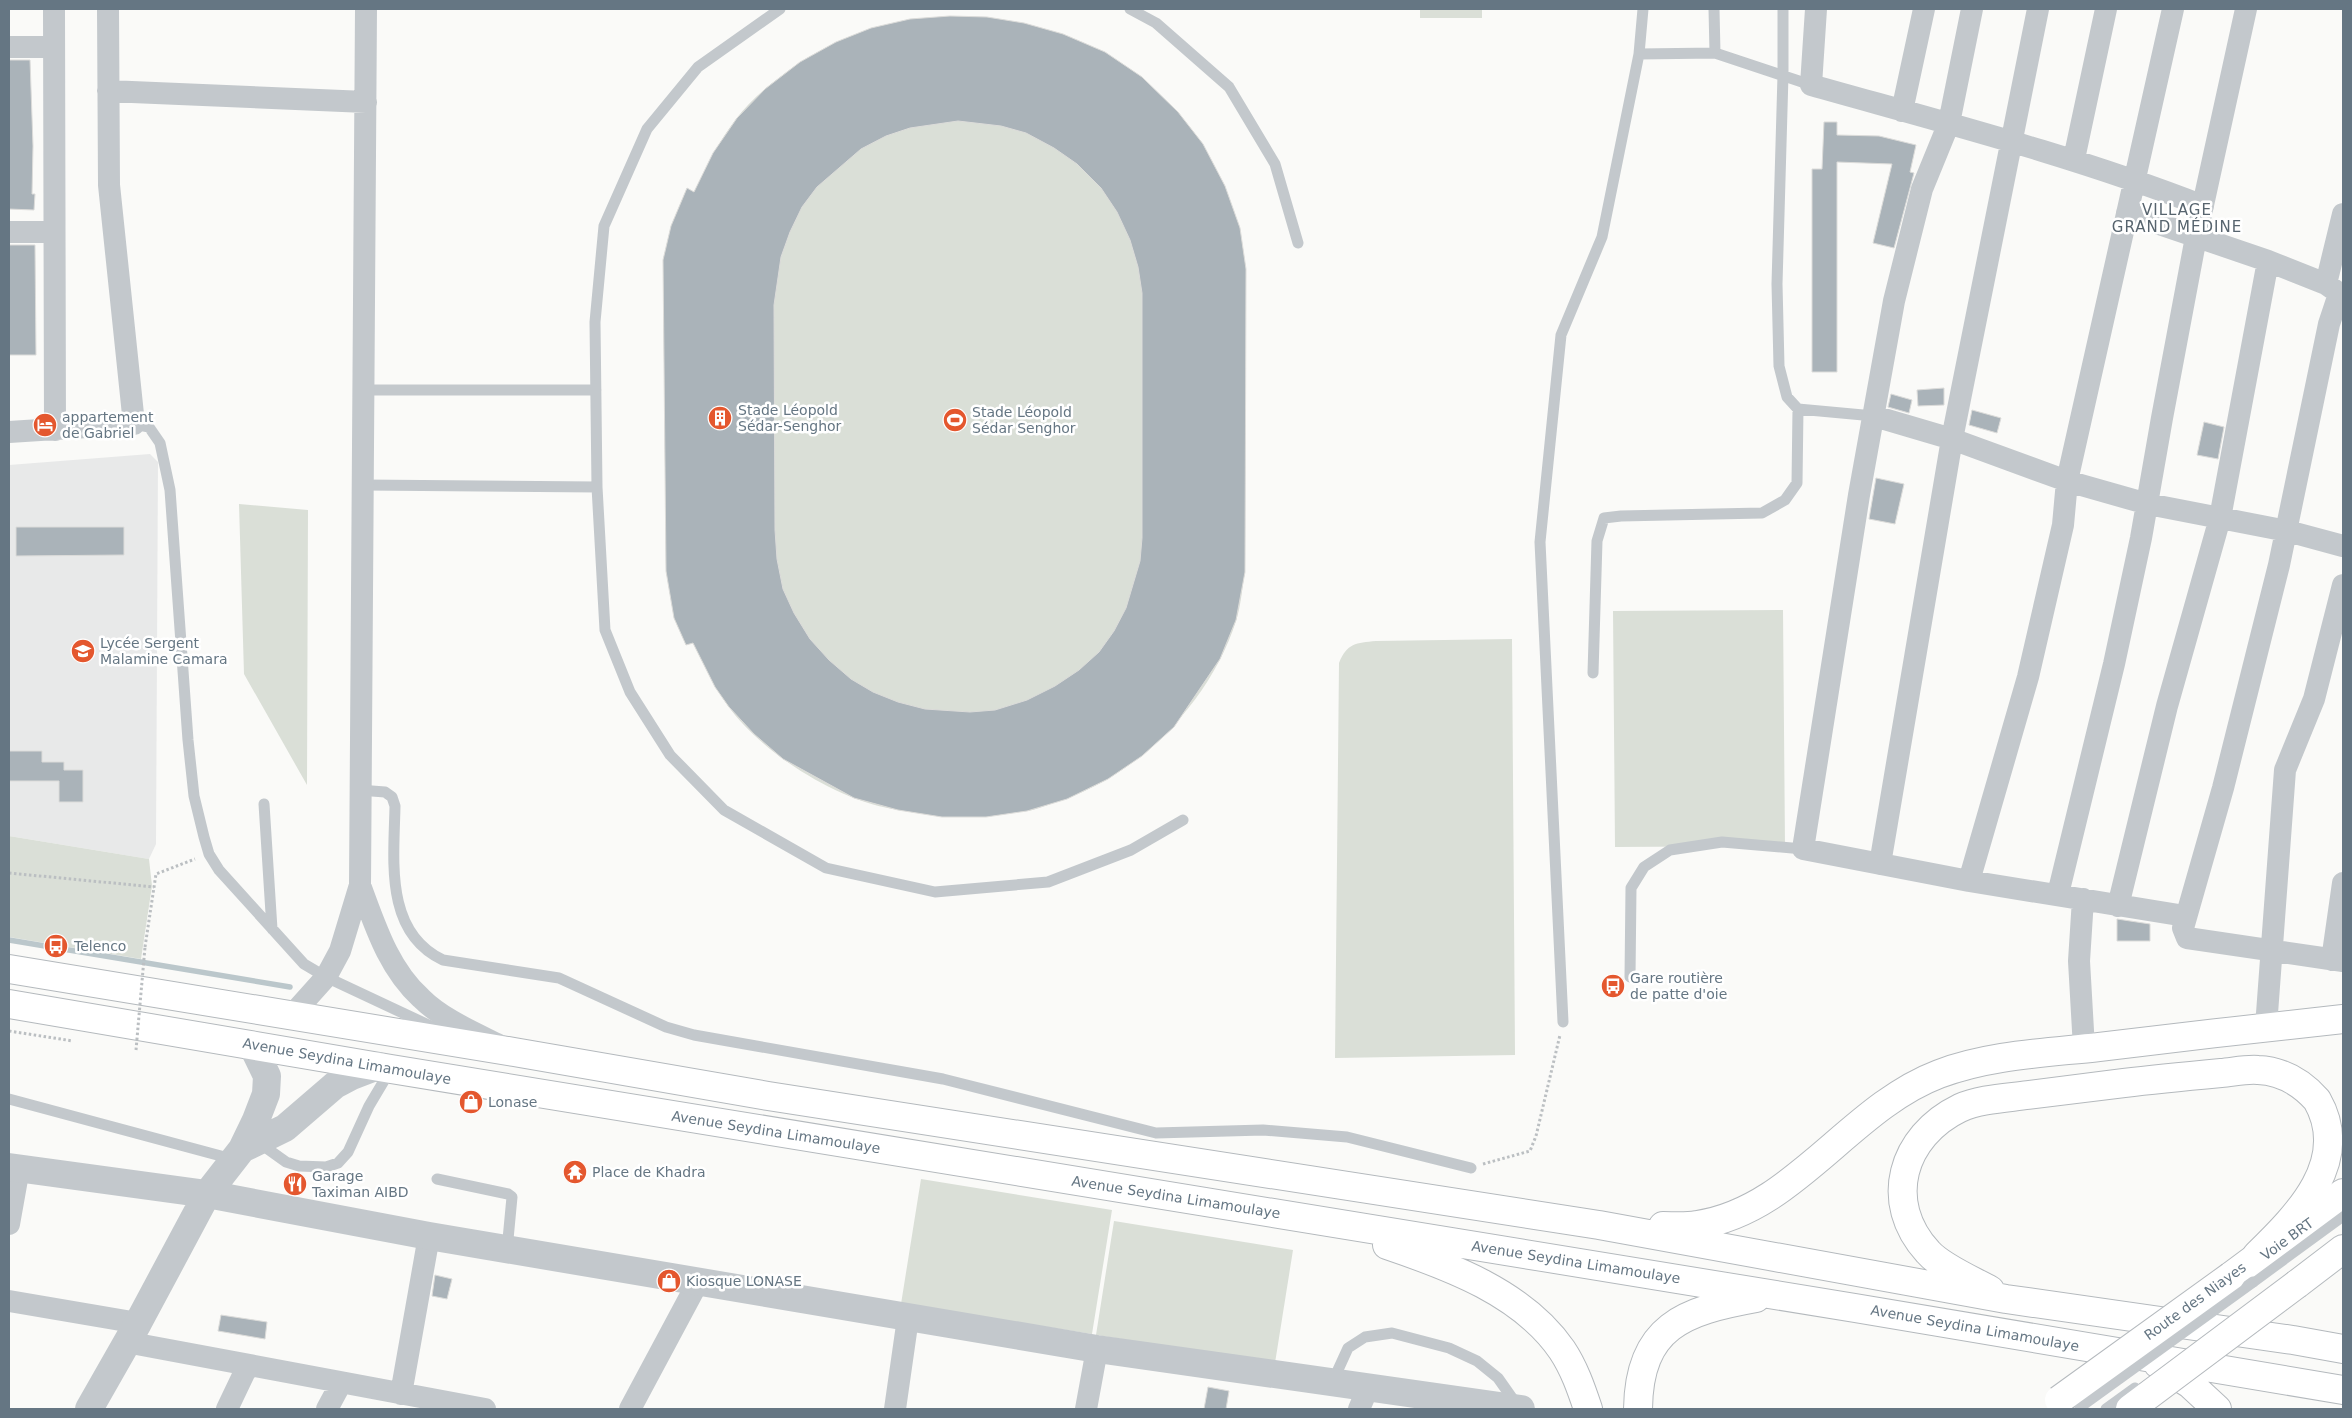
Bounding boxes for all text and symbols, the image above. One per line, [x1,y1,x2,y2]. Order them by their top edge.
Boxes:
district label: VILLAGE GRAND MÉDINE [2112,201,2242,236]
place label: Stade Léopold Sédar-Senghor [738,402,842,434]
place label: Stade Léopold Sédar Senghor [972,404,1076,436]
building icon: Stade Léopold Sédar-Senghor [707,405,733,431]
sports icon: Stade Léopold Sédar Senghor [942,407,968,433]
place label: appartement de Gabriel [62,409,154,441]
hotel icon: appartement de Gabriel [32,412,58,438]
place label: Lycée Sergent Malamine Camara [100,635,228,667]
school or university icon: Lycée Sergent Malamine Camara [70,638,96,664]
bus stop icon: Telenco [43,933,69,959]
place label: Telenco [73,938,126,954]
place label: Gare routière de patte d'oie [1630,970,1727,1002]
bus stop icon: Gare routière de patte d'oie [1600,973,1626,999]
street label: Avenue Seydina Limamoulaye [242,1035,452,1087]
shop icon: Lonase [458,1089,484,1115]
place label: Lonase [488,1094,537,1110]
street label: Avenue Seydina Limamoulaye [670,1108,882,1156]
temple icon: Place de Khadra [562,1159,588,1185]
place label: Place de Khadra [592,1164,705,1180]
place label: Garage Taximan AIBD [311,1168,409,1200]
restaurant icon: Garage Taximan AIBD [282,1171,308,1197]
street label: Avenue Seydina Limamoulaye [1070,1173,1282,1221]
street label: Voie BRT [2258,1214,2317,1263]
street label: Avenue Seydina Limamoulaye [1470,1238,1682,1286]
street label: Route des Niayes [2141,1259,2249,1343]
shop icon: Kiosque LONASE [656,1268,682,1294]
place label: Kiosque LONASE [686,1273,802,1289]
street label: Avenue Seydina Limamoulaye [1870,1302,2080,1354]

